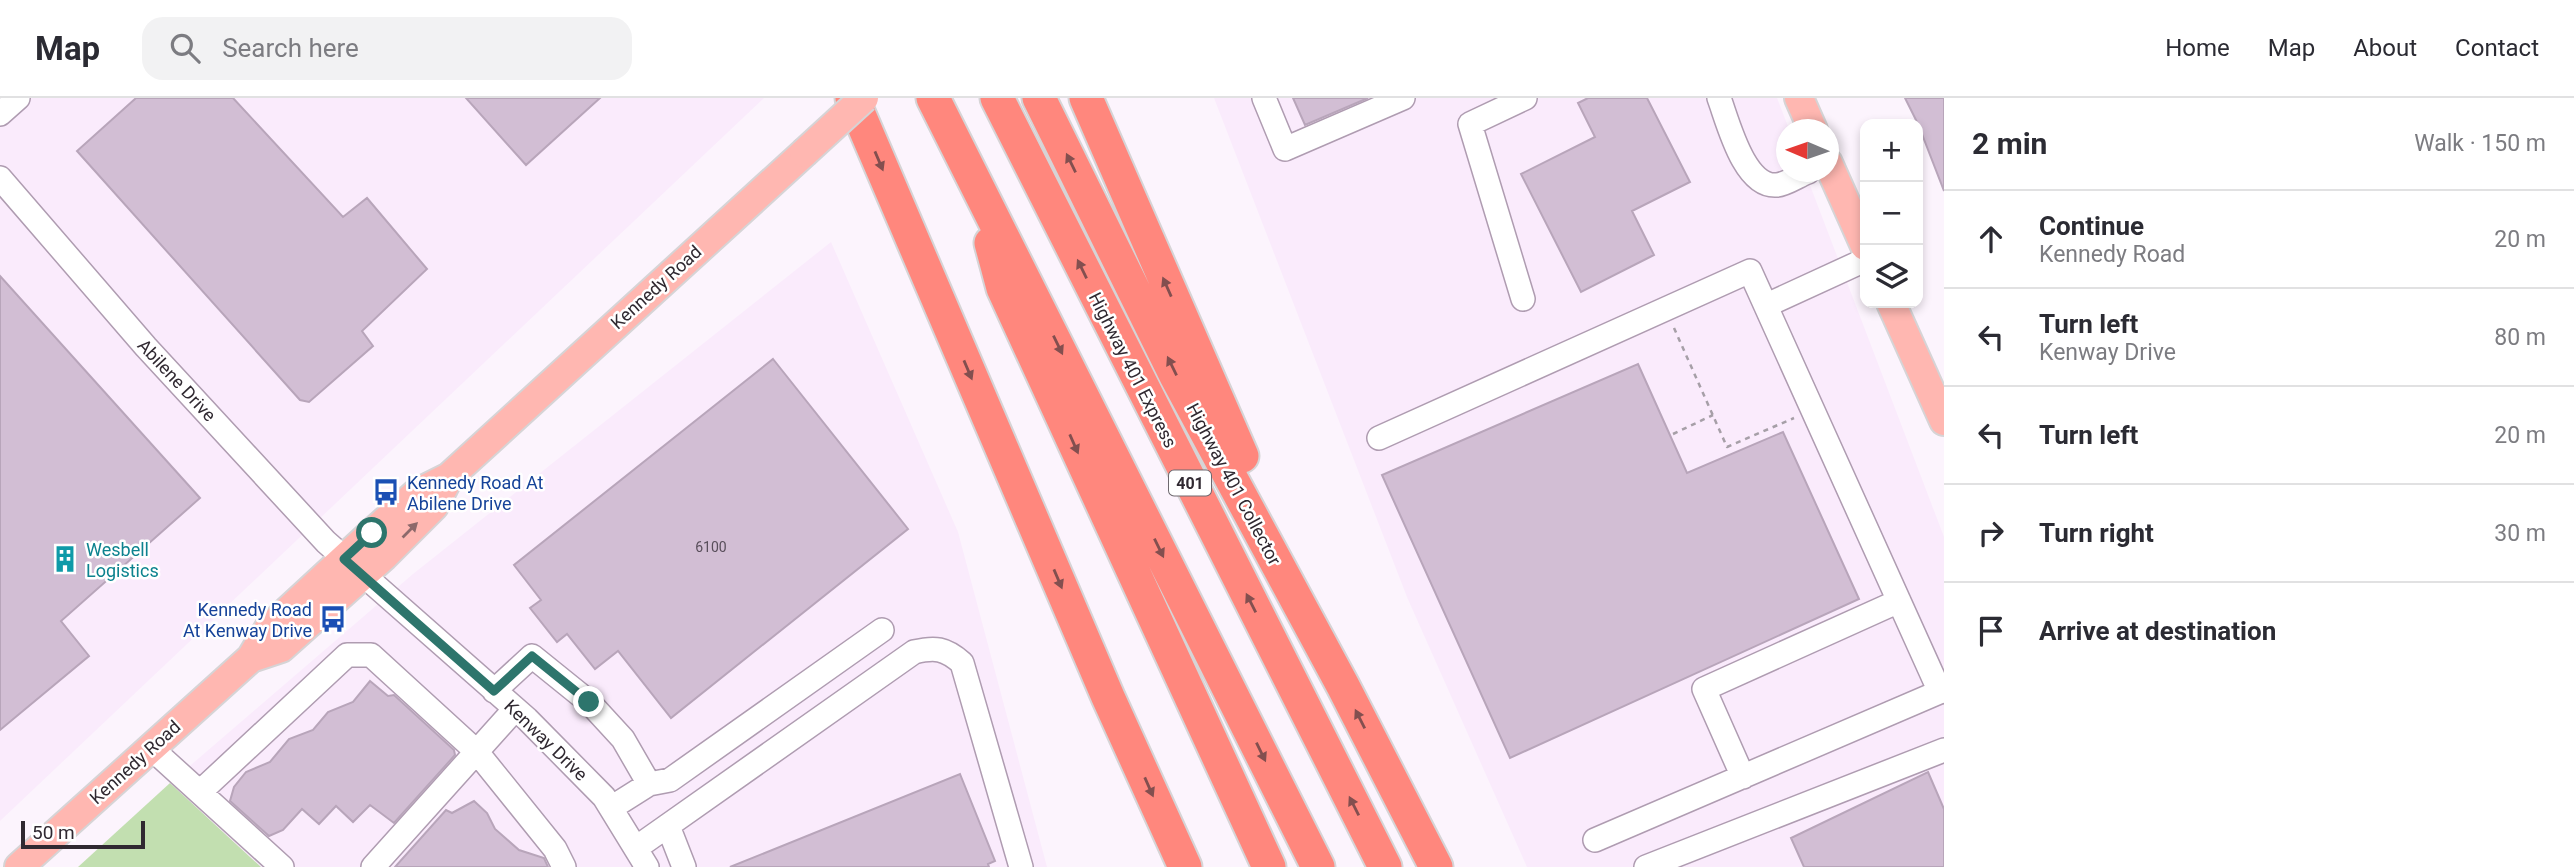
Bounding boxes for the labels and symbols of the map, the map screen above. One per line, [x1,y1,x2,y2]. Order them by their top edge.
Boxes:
north arrow [1776,119,1839,182]
one-way arrow [873,150,884,171]
one-way arrow [1065,152,1077,172]
street label: Kennedy Road [606,241,706,333]
one-way arrow [1077,259,1088,279]
one-way arrow [1162,276,1173,297]
street label: Highway 401 Express [1085,289,1181,451]
street label: Abilene Drive [134,335,220,425]
one-way arrow [1052,335,1064,355]
one-way arrow [1166,356,1177,376]
one-way arrow [962,360,974,380]
street label: Highway 401 Collector [1182,400,1286,568]
one-way arrow [1068,434,1080,454]
road number: 401 [1169,470,1211,496]
place label: Kennedy Road At Abilene Drive [407,472,544,514]
bus stop icon: Kennedy Road At Abilene Drive [371,477,401,507]
route start [356,517,387,548]
one-way arrow [402,522,418,538]
one-way arrow [1154,538,1165,558]
place label: Wesbell Logistics [86,539,159,581]
house number: 6100 [695,539,727,555]
building icon: Wesbell Logistics [50,544,80,574]
one-way arrow [1052,569,1063,590]
one-way arrow [1246,593,1257,613]
place label: Kennedy Road At Kenway Drive [183,599,312,641]
bus stop icon: Kennedy Road At Kenway Drive [318,604,348,634]
route end [573,686,604,717]
street label: Kenway Drive [500,695,592,785]
one-way arrow [1355,709,1366,729]
street label: Kennedy Road [85,716,185,808]
one-way arrow [1255,742,1266,762]
one-way arrow [1144,777,1155,798]
one-way arrow [1349,796,1360,816]
scale bar [21,818,145,850]

